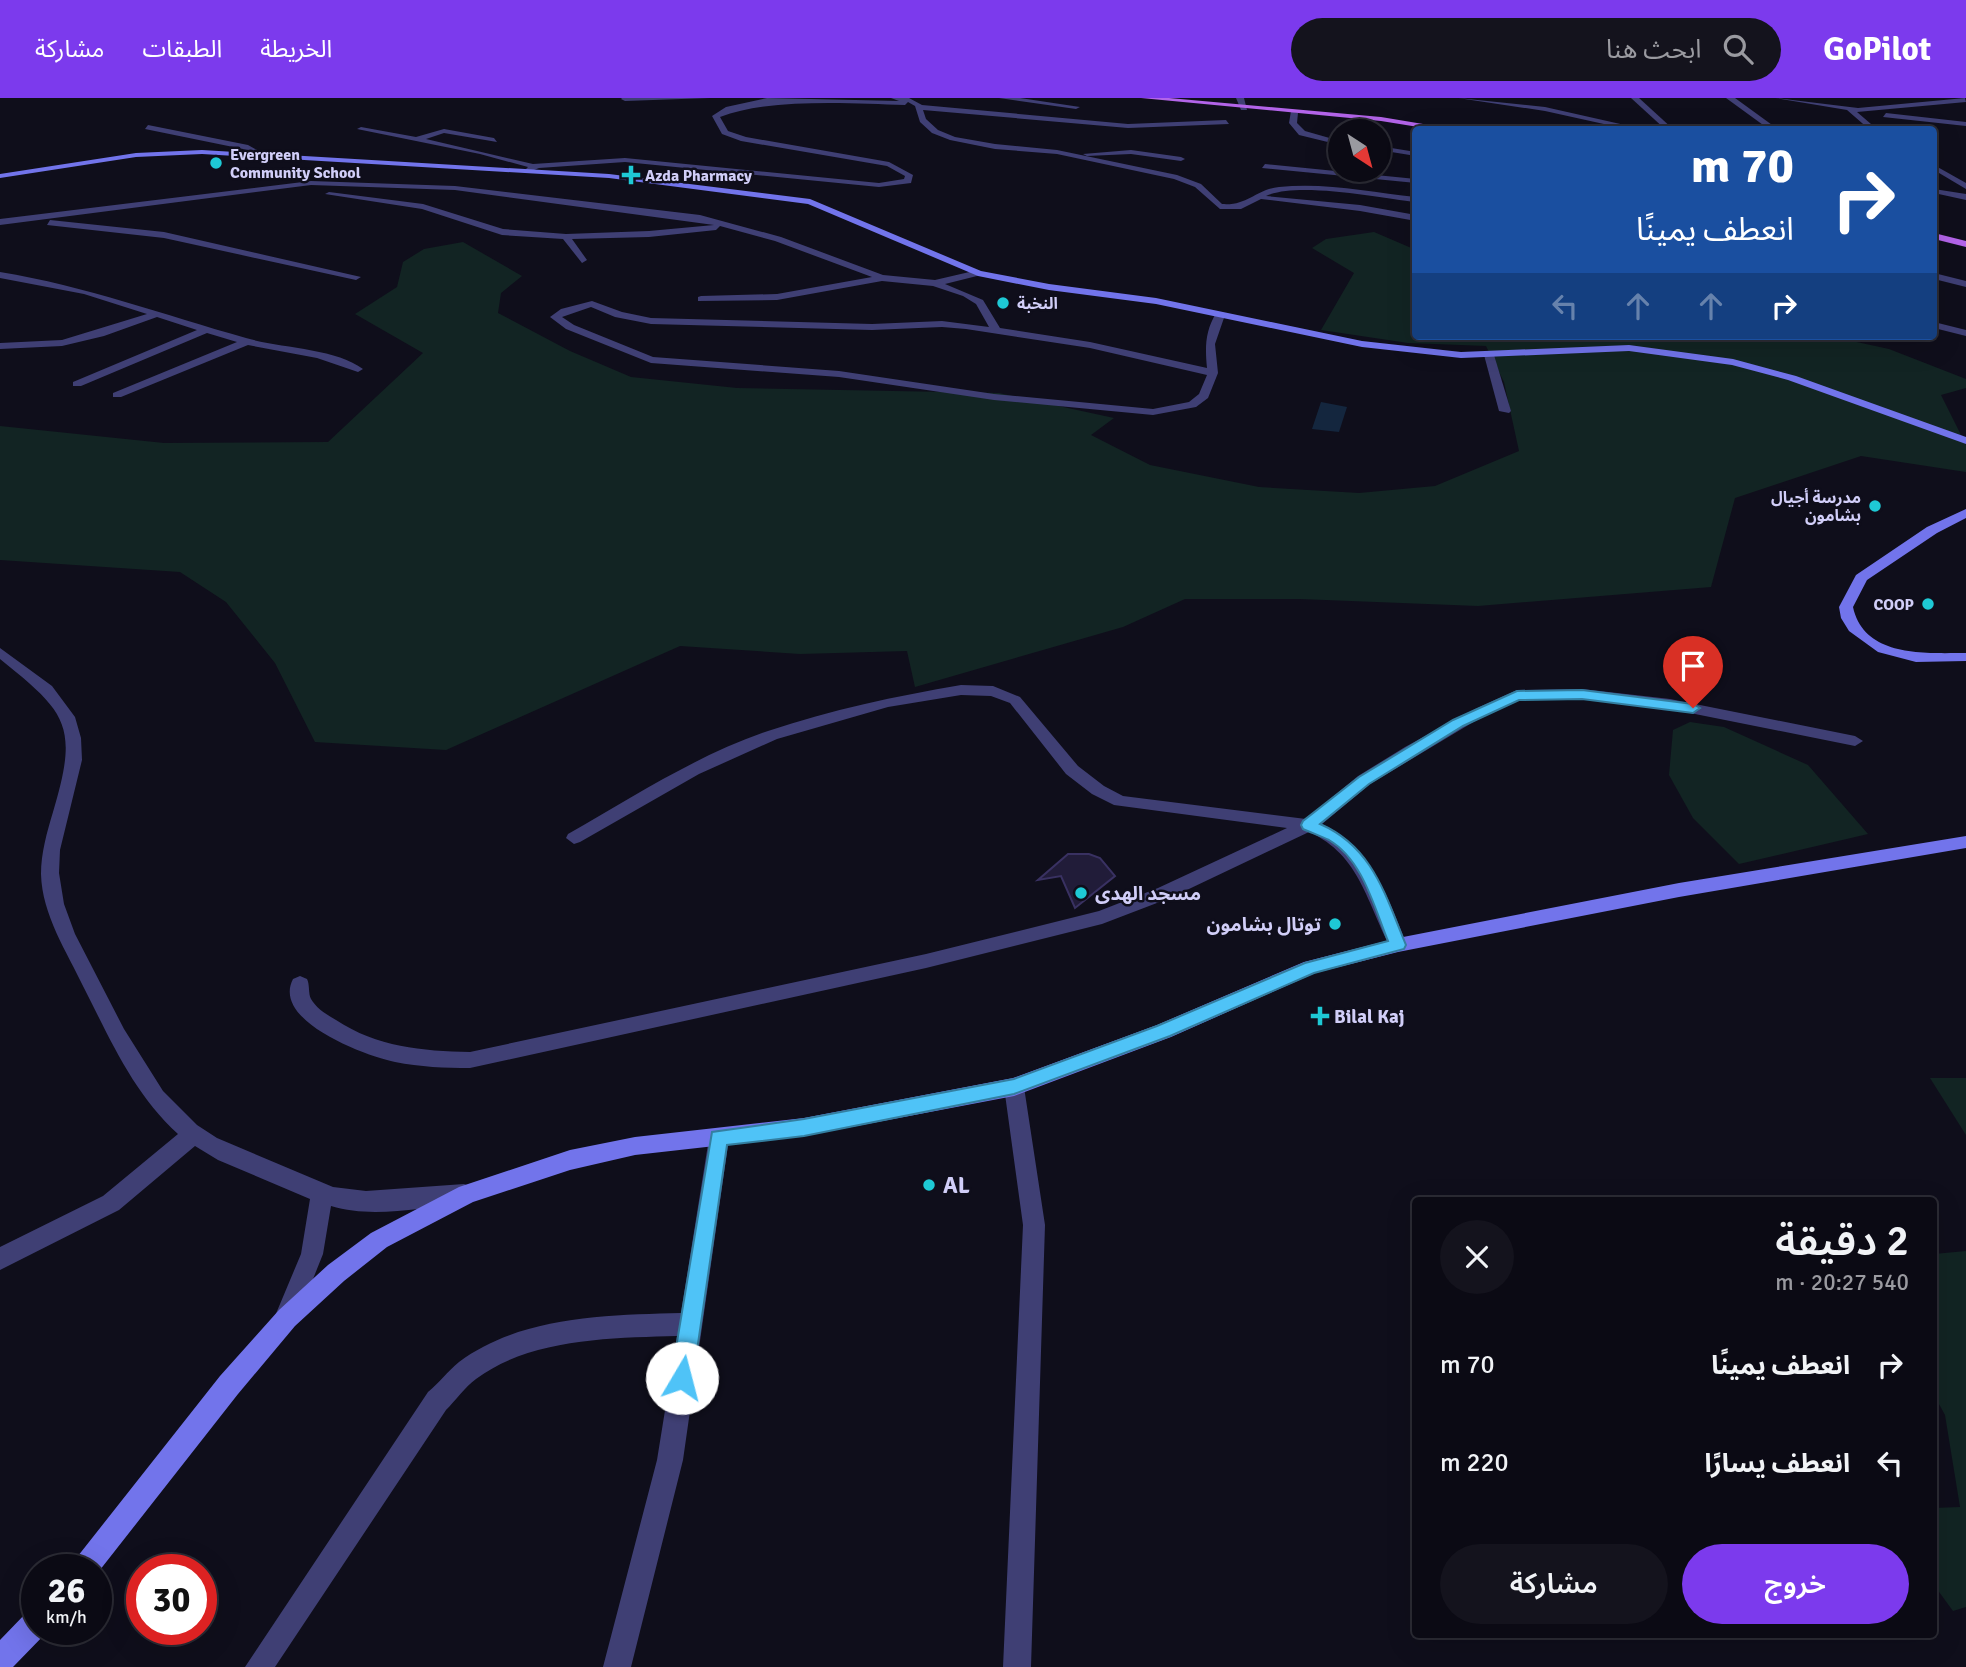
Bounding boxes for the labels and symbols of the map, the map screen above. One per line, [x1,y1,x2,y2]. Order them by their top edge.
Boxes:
north arrow [1328,119,1391,182]
place label: Evergreen Community School [230,145,361,183]
marker: Evergreen Community School [208,155,224,171]
place label: Azda Pharmacy [645,166,752,186]
marker: Azda Pharmacy [623,167,639,183]
place label: النخبة [1017,294,1058,314]
marker: النخبة [995,295,1011,311]
place label: مدرسة أجيال بشامون [1771,488,1861,526]
marker: مدرسة أجيال بشامون [1867,498,1883,514]
place label: COOP [1874,595,1914,615]
marker: COOP [1920,596,1936,612]
pin [1663,636,1723,708]
place label: مسجد الهدى [1095,882,1201,906]
marker: مسجد الهدى [1073,885,1089,901]
place label: توتال بشامون [1207,913,1321,937]
marker: توتال بشامون [1327,916,1343,932]
place label: Bilal Kaj [1334,1005,1405,1029]
marker: Bilal Kaj [1312,1008,1328,1024]
place label: AL [943,1171,970,1200]
marker: AL [921,1177,937,1193]
position arrow [645,1341,719,1415]
speed limit sign: 30 [126,1554,217,1645]

